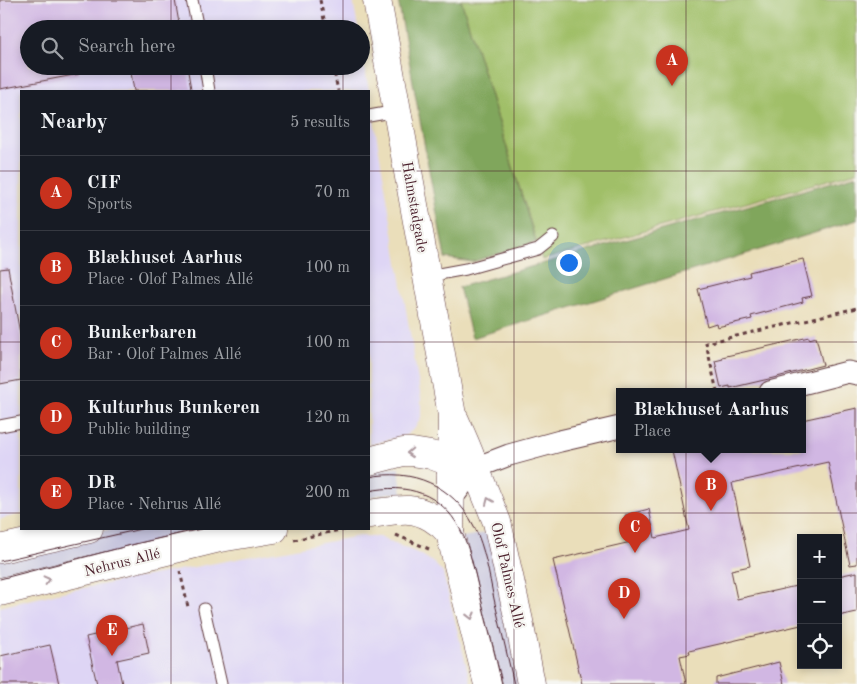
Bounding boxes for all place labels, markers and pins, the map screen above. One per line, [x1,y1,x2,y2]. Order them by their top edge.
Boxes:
pin: A [656,45,688,86]
pin: B [695,470,727,511]
pin: C [619,512,651,553]
pin: D [608,578,640,619]
pin: E [96,615,128,656]

